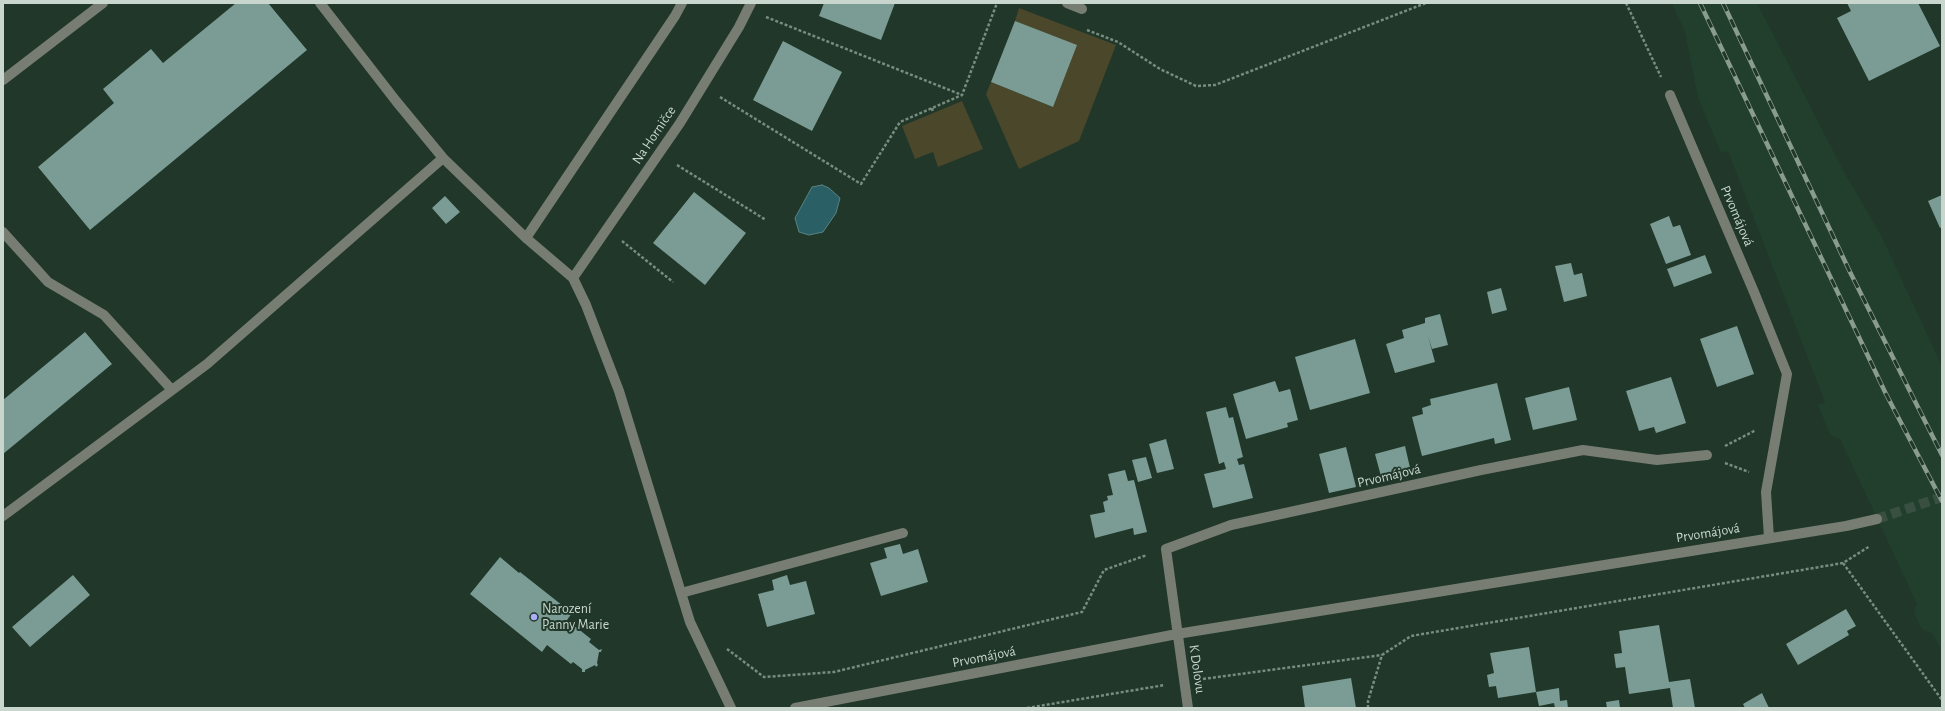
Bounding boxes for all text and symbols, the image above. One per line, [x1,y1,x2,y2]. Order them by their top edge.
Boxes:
street label: Na Horničce [628,103,680,167]
street label: Prvomájová [1717,183,1757,249]
street label: Prvomájová [1356,461,1422,491]
street label: Prvomájová [1675,520,1741,546]
place label: Narození Panny Marie [542,601,609,634]
marker: Narození Panny Marie [529,612,539,622]
street label: Prvomájová [951,643,1017,671]
street label: K Dolovu [1185,644,1209,694]

